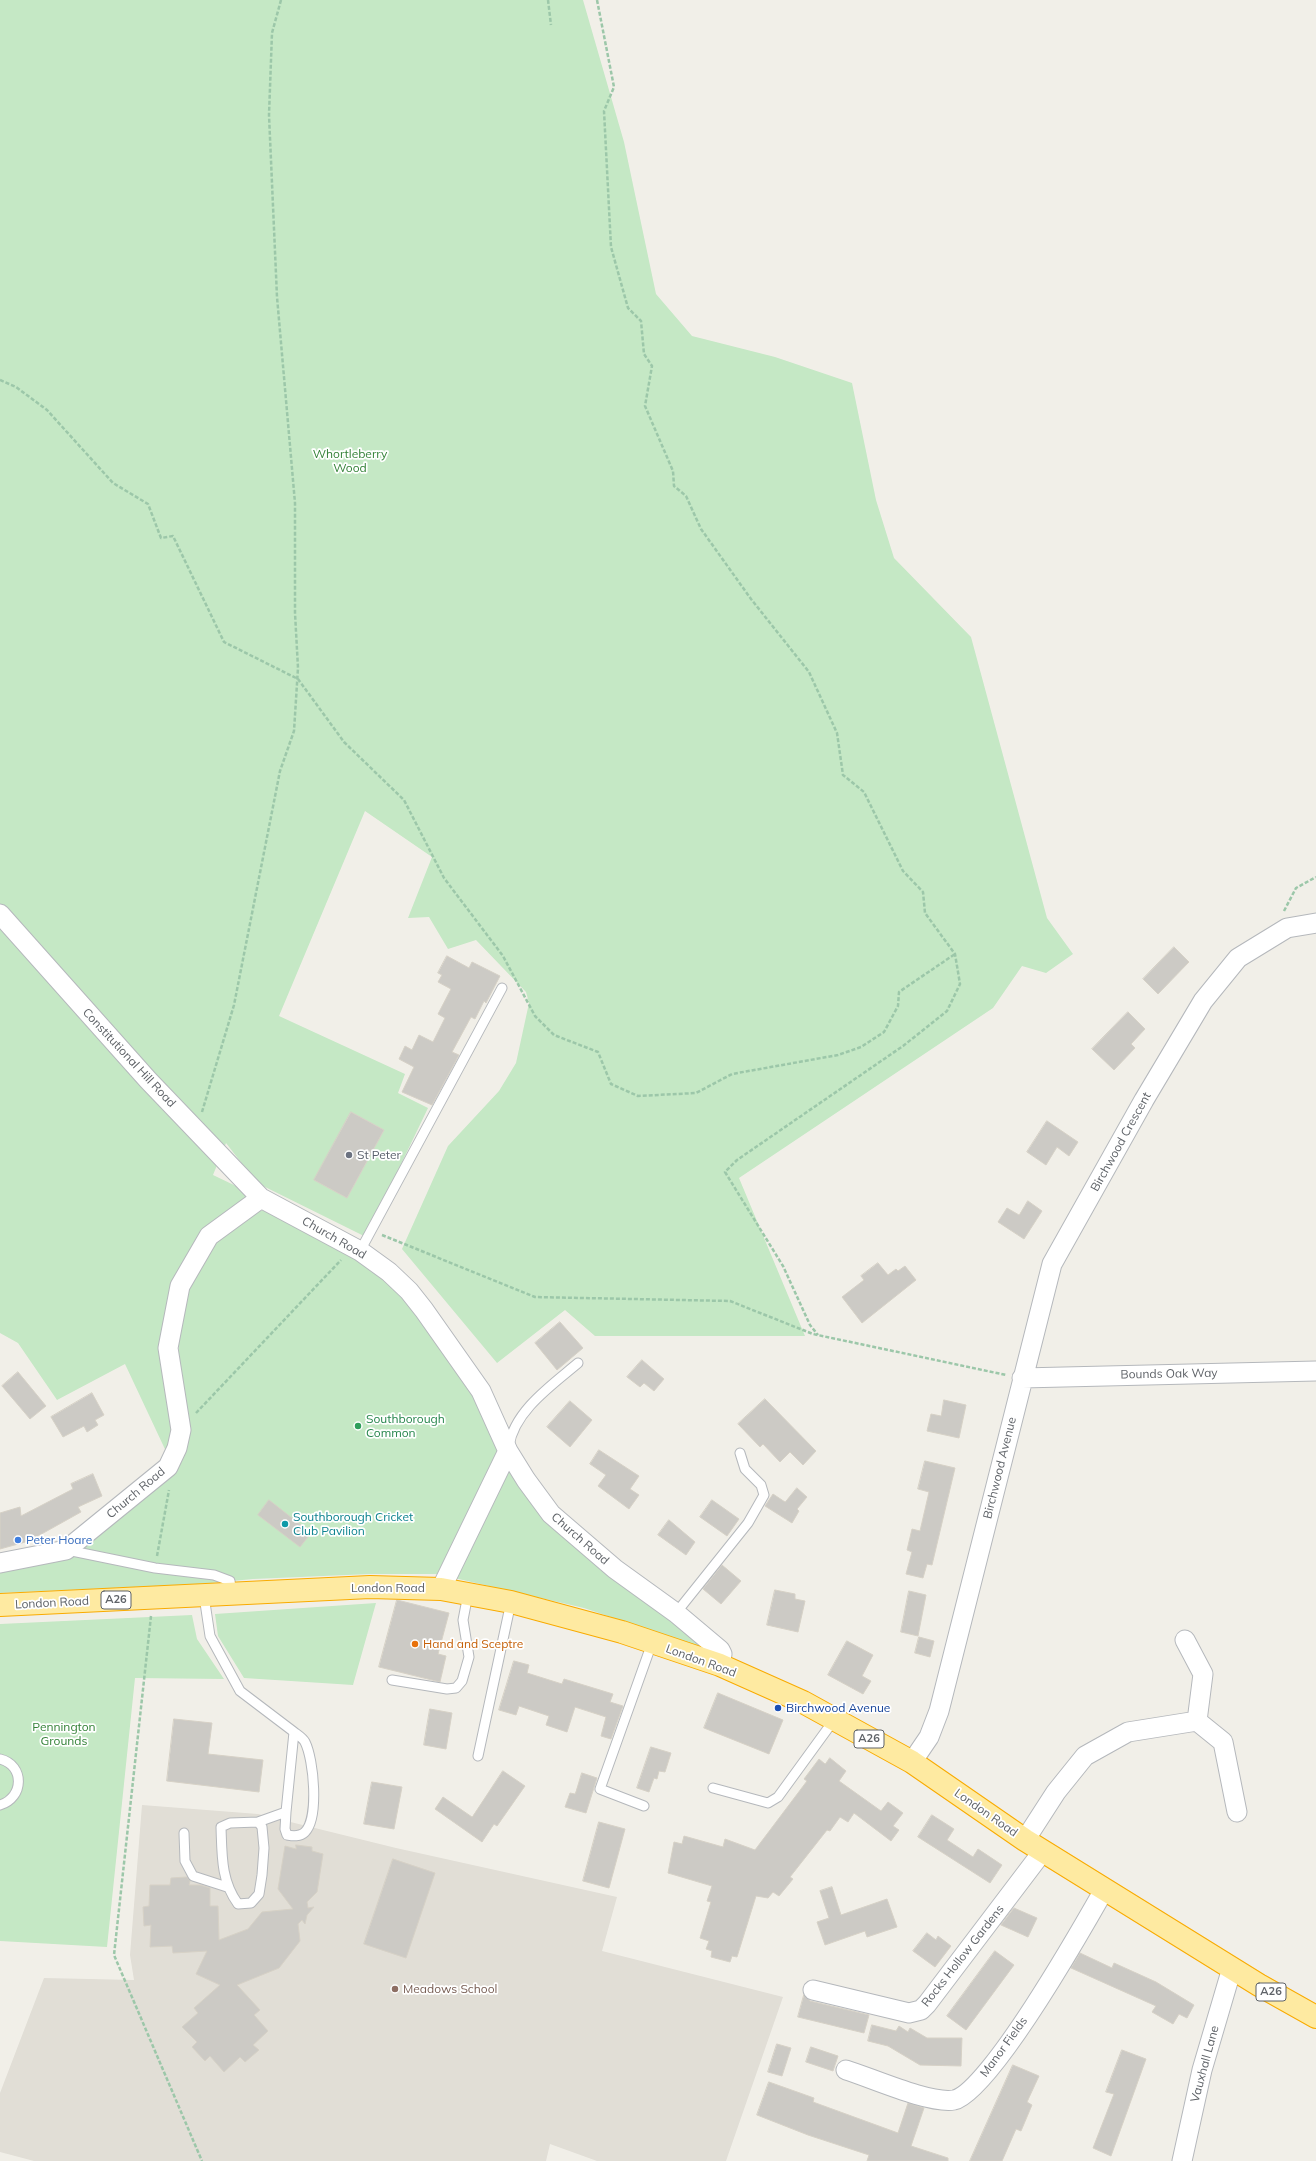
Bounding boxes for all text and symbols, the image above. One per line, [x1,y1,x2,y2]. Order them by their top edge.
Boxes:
park label: Whortleberry Wood [313,447,387,475]
street label: Constitutional Hill Road [79,1005,179,1111]
street label: Birchwood Crescent [1088,1090,1154,1194]
place label: St Peter [357,1148,401,1162]
marker: St Peter [344,1150,354,1160]
street label: Church Road [299,1214,369,1262]
street label: Bounds Oak Way [1120,1366,1218,1382]
place label: Southborough Common [366,1412,445,1440]
street label: Birchwood Avenue [980,1416,1020,1520]
marker: Southborough Common [353,1421,363,1431]
street label: Church Road [104,1464,168,1522]
place label: Southborough Cricket Club Pavilion [293,1510,413,1538]
street label: Church Road [548,1510,612,1568]
marker: Southborough Cricket Club Pavilion [280,1519,290,1529]
place label: Peter Hoare [26,1533,92,1547]
marker: Peter Hoare [13,1535,23,1545]
street label: London Road [351,1581,425,1595]
road number: A26 [101,1591,131,1609]
street label: London Road [15,1594,89,1612]
place label: Hand and Sceptre [423,1637,523,1651]
marker: Hand and Sceptre [410,1639,420,1649]
street label: London Road [664,1642,738,1680]
place label: Birchwood Avenue [786,1701,890,1715]
marker: Birchwood Avenue [773,1703,783,1713]
park label: Pennington Grounds [32,1720,96,1748]
road number: A26 [854,1730,884,1748]
street label: London Road [952,1786,1020,1840]
street label: Rocks Hollow Gardens [919,1902,1007,2010]
place label: Meadows School [403,1982,497,1996]
road number: A26 [1256,1983,1286,2001]
marker: Meadows School [390,1984,400,1994]
street label: Manor Fields [977,2014,1031,2080]
street label: Vauxhall Lane [1188,2024,1222,2104]

